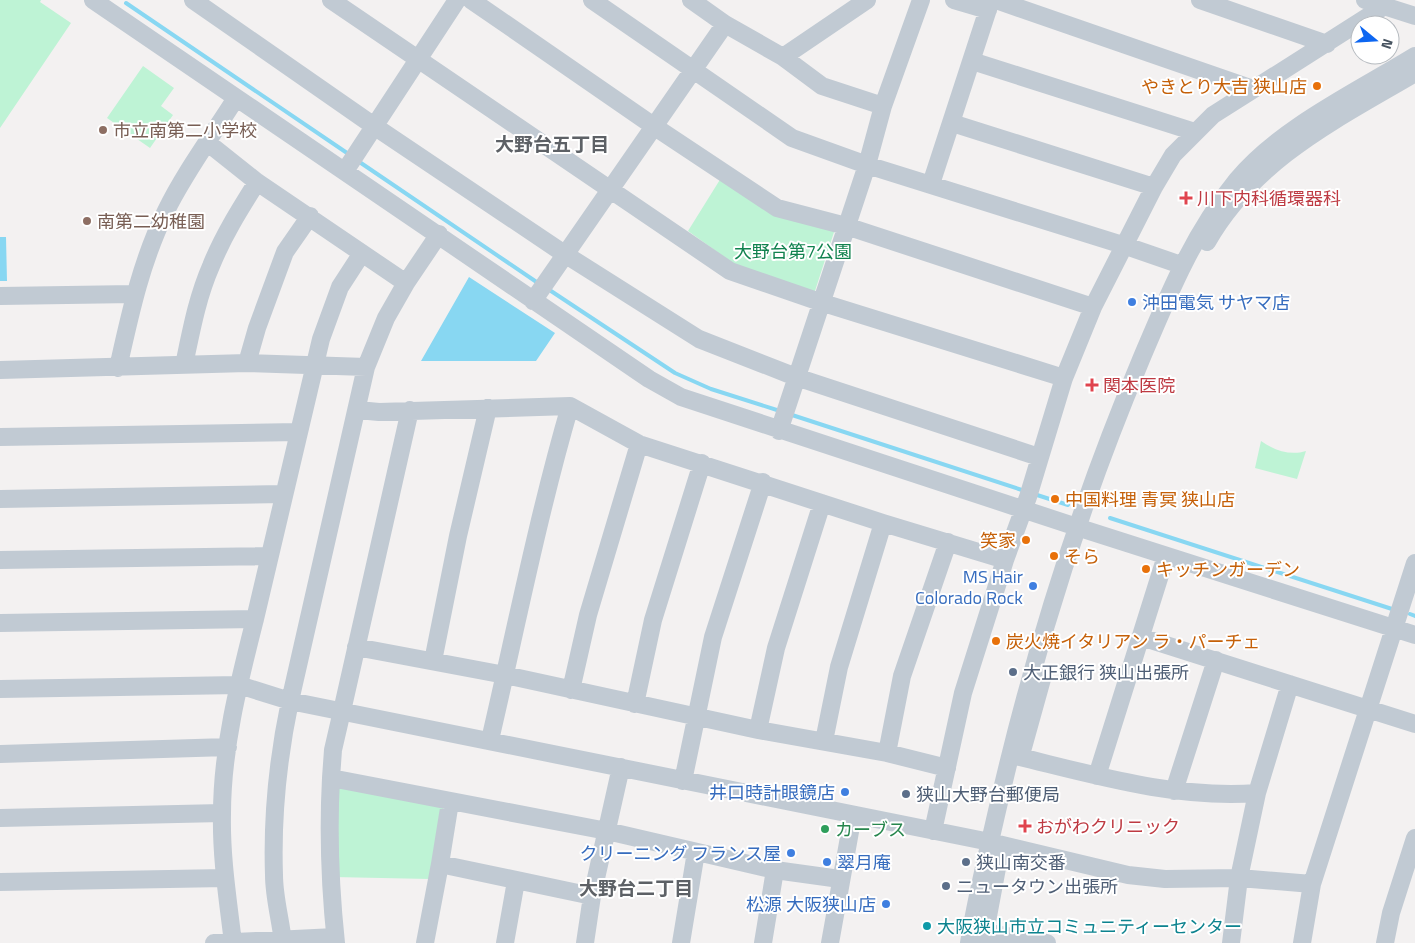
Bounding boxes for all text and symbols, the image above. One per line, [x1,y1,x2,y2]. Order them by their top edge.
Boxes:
north arrow [1350,15,1400,65]
text: N [1376,36,1399,52]
place label: やきとり大吉 狭山店 [1141,73,1307,100]
marker: やきとり大吉 狭山店 [1311,80,1323,92]
place label: 市立南第二小学校 [113,117,257,144]
marker: 市立南第二小学校 [97,124,109,136]
district label: 大野台五丁目 [495,129,609,158]
place label: 川下内科循環器科 [1197,185,1341,212]
marker: 川下内科循環器科 [1179,191,1193,205]
place label: 南第二幼稚園 [97,208,205,235]
marker: 南第二幼稚園 [81,215,93,227]
park label: 大野台第7公園 [734,238,852,265]
place label: 沖田電気 サヤマ店 [1142,289,1290,316]
marker: 沖田電気 サヤマ店 [1126,296,1138,308]
place label: 関本医院 [1103,372,1175,399]
marker: 関本医院 [1085,378,1099,392]
place label: 中国料理 青冥 狭山店 [1065,486,1235,513]
marker: 中国料理 青冥 狭山店 [1049,493,1061,505]
place label: 笑家 [980,527,1016,554]
marker: 笑家 [1020,534,1032,546]
place label: そら [1064,543,1100,570]
marker: そら [1048,550,1060,562]
place label: キッチンガーデン [1156,556,1300,583]
place label: MS Hair Colorado Rock [915,563,1023,611]
marker: キッチンガーデン [1140,563,1152,575]
marker: MS Hair Colorado Rock [1027,580,1039,592]
place label: 炭火焼イタリアン ラ・パーチェ [1006,628,1261,655]
marker: 炭火焼イタリアン ラ・パーチェ [990,635,1002,647]
place label: 大正銀行 狭山出張所 [1023,659,1189,686]
marker: 大正銀行 狭山出張所 [1007,666,1019,678]
place label: 井口時計眼鏡店 [709,779,835,806]
place label: 狭山大野台郵便局 [916,781,1060,808]
marker: 井口時計眼鏡店 [839,786,851,798]
marker: 狭山大野台郵便局 [900,788,912,800]
place label: おがわクリニック [1036,813,1180,840]
place label: カーブス [835,816,906,843]
marker: おがわクリニック [1018,819,1032,833]
marker: カーブス [819,823,831,835]
place label: クリーニング フランス屋 [579,840,781,867]
marker: クリーニング フランス屋 [785,847,797,859]
place label: 翠月庵 [837,849,891,876]
place label: 狭山南交番 [976,849,1066,876]
marker: 翠月庵 [821,856,833,868]
marker: 狭山南交番 [960,856,972,868]
district label: 大野台二丁目 [579,873,693,902]
place label: ニュータウン出張所 [956,873,1118,900]
marker: ニュータウン出張所 [940,880,952,892]
place label: 松源 大阪狭山店 [746,891,876,918]
marker: 松源 大阪狭山店 [880,898,892,910]
place label: 大阪狭山市立コミュニティーセンター [937,913,1242,940]
marker: 大阪狭山市立コミュニティーセンター [921,920,933,932]

